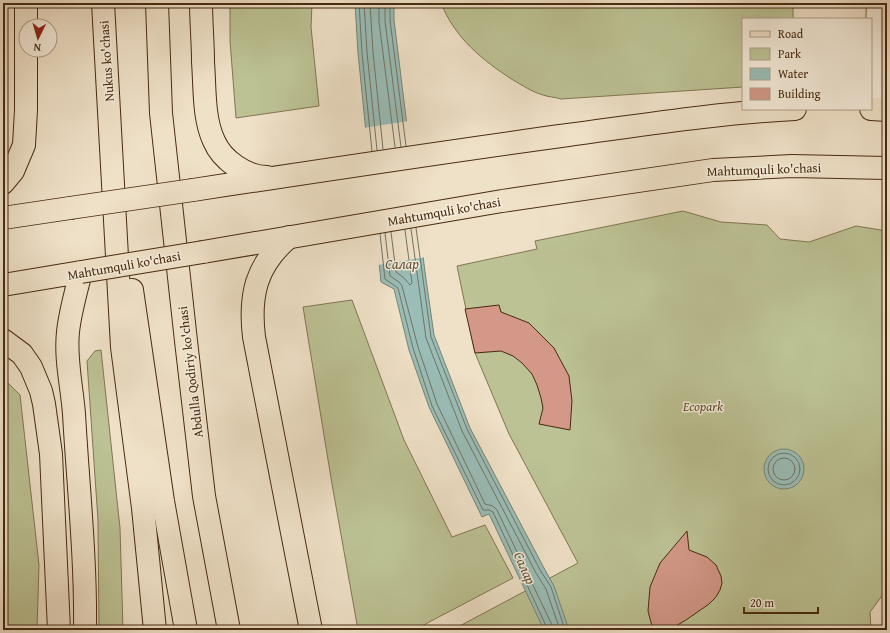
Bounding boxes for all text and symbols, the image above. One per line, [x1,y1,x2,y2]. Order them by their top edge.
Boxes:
north arrow [18,18,58,58]
legend [742,18,872,110]
street label: Nukus ko'chasi [94,19,119,102]
text: Road [778,25,804,42]
text: N [32,40,41,56]
text: Park [778,45,802,62]
text: Water [778,65,808,82]
text: Building [778,85,821,102]
street label: Mahtumquli ko'chasi [706,158,822,181]
street label: Mahtumquli ko'chasi [386,192,502,231]
street label: Mahtumquli ko'chasi [66,246,182,285]
water label: Салар [385,254,419,274]
street label: Abdulla Qodiriy ko'chasi [173,305,208,439]
park label: Ecopark [682,397,723,416]
water label: Салар [509,549,541,588]
scale bar [744,589,818,615]
text: 20 m [750,594,774,611]

